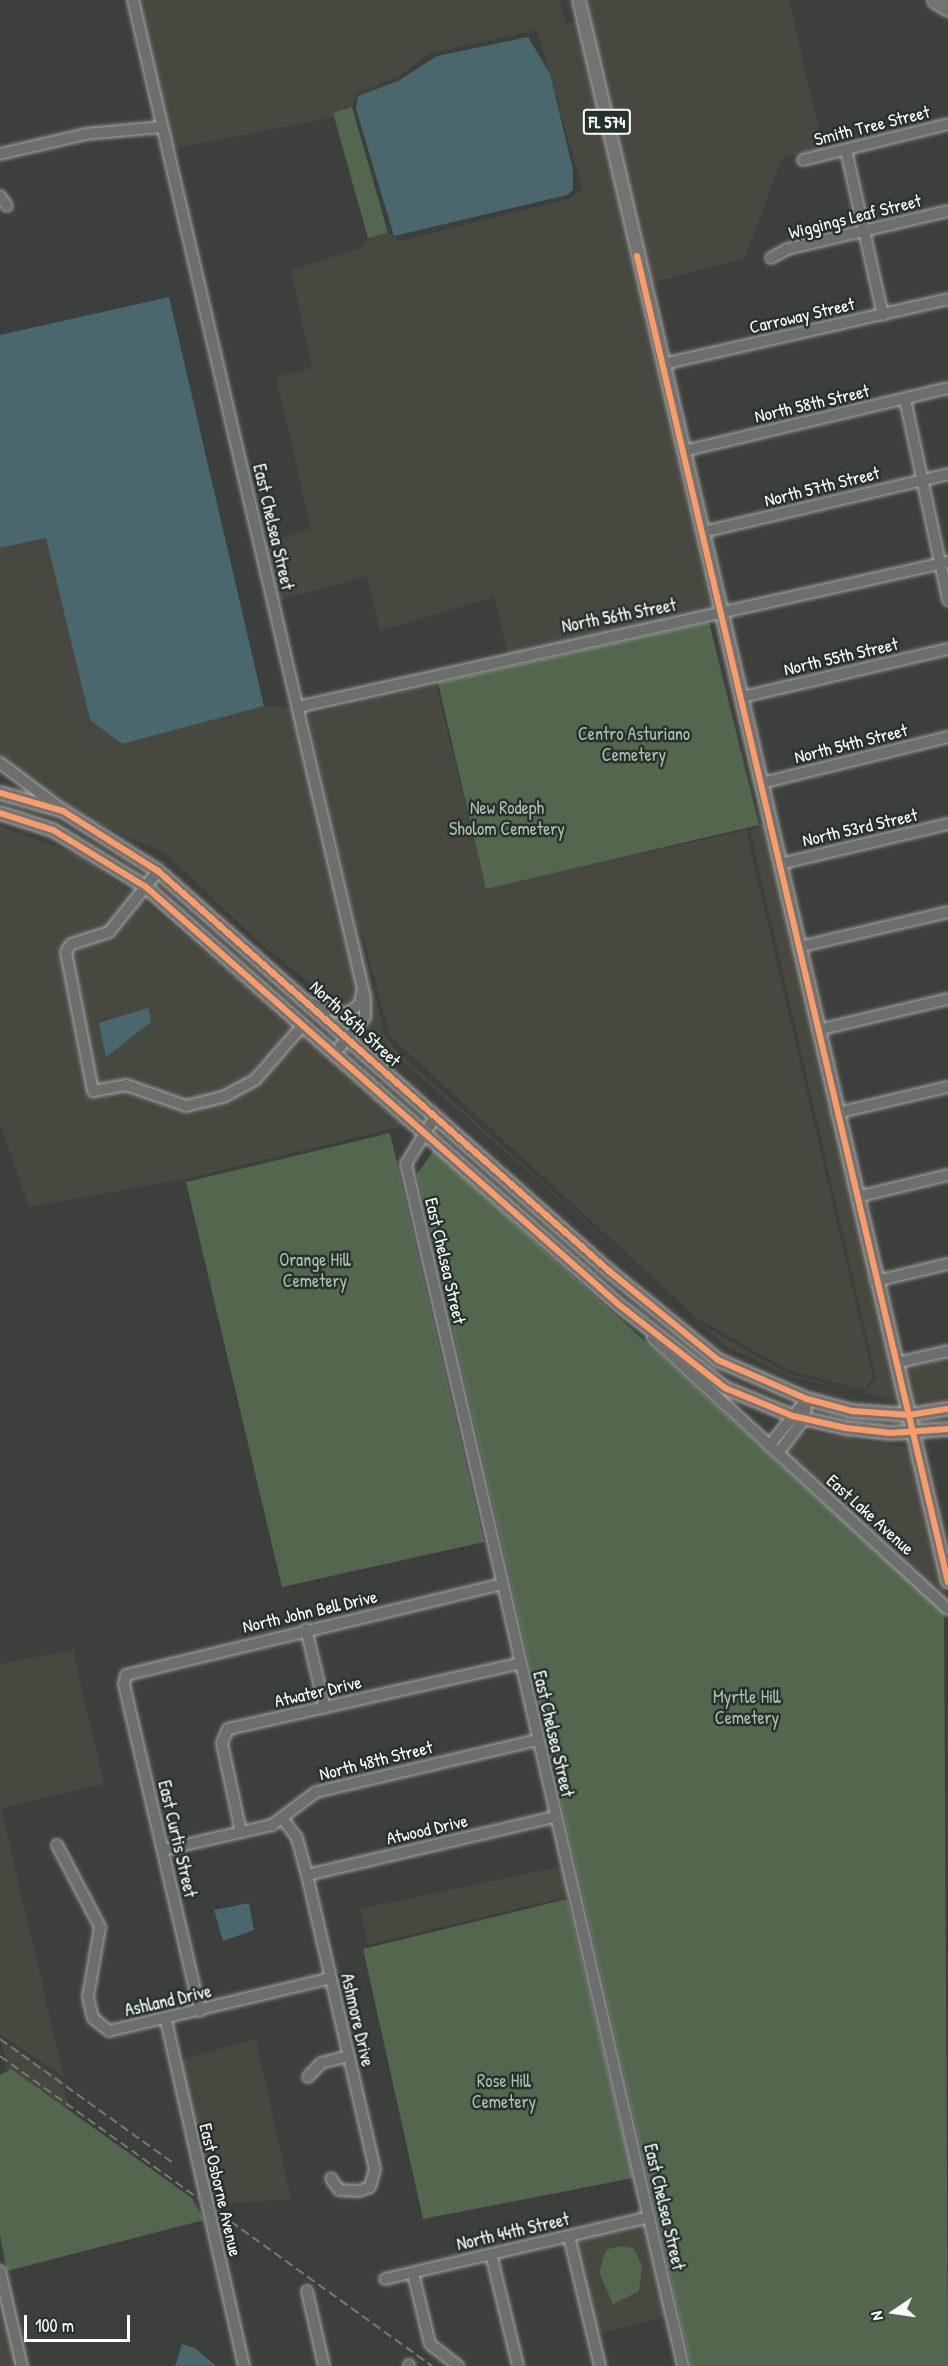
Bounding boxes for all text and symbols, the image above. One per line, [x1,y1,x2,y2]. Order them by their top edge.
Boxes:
street label: Smith Tree Street [812,101,932,151]
road number: FL 574 [582,109,632,135]
street label: Wiggings Leaf Street [786,190,924,244]
street label: Carroway Street [747,293,857,339]
street label: North 58th Street [753,380,871,428]
street label: East Chelsea Street [248,462,298,592]
street label: North 57th Street [762,462,882,512]
street label: North 56th Street [560,594,678,638]
street label: North 55th Street [782,633,900,681]
street label: North 54th Street [792,720,910,768]
park label: Centro Asturiano Cemetery [578,724,690,766]
park label: New Rodeph Sholom Cemetery [449,798,565,840]
street label: North 53rd Street [800,804,920,852]
street label: North 56th Street [305,976,405,1072]
street label: East Chelsea Street [420,1196,470,1326]
park label: Orange Hill Cemetery [279,1250,351,1292]
street label: East Lake Avenue [822,1470,918,1560]
street label: North John Bell Drive [241,1586,379,1638]
street label: East Chelsea Street [528,1669,578,1799]
street label: Atwater Drive [272,1672,364,1712]
park label: Myrtle Hill Cemetery [713,1687,781,1730]
street label: North 48th Street [317,1736,435,1786]
street label: East Curtis Street [153,1778,201,1900]
street label: Atwood Drive [384,1810,470,1850]
street label: Ashmore Drive [336,1971,378,2069]
street label: Ashland Drive [123,1981,213,2021]
park label: Rose Hill Cemetery [472,2071,536,2114]
street label: East Osborne Avenue [194,2121,246,2259]
street label: East Chelsea Street [639,2142,689,2272]
street label: North 44th Street [455,2209,571,2255]
north arrow [864,2282,924,2342]
scale bar [27,2303,134,2341]
text: N [865,2309,888,2323]
text: 100 m [35,2313,74,2338]

